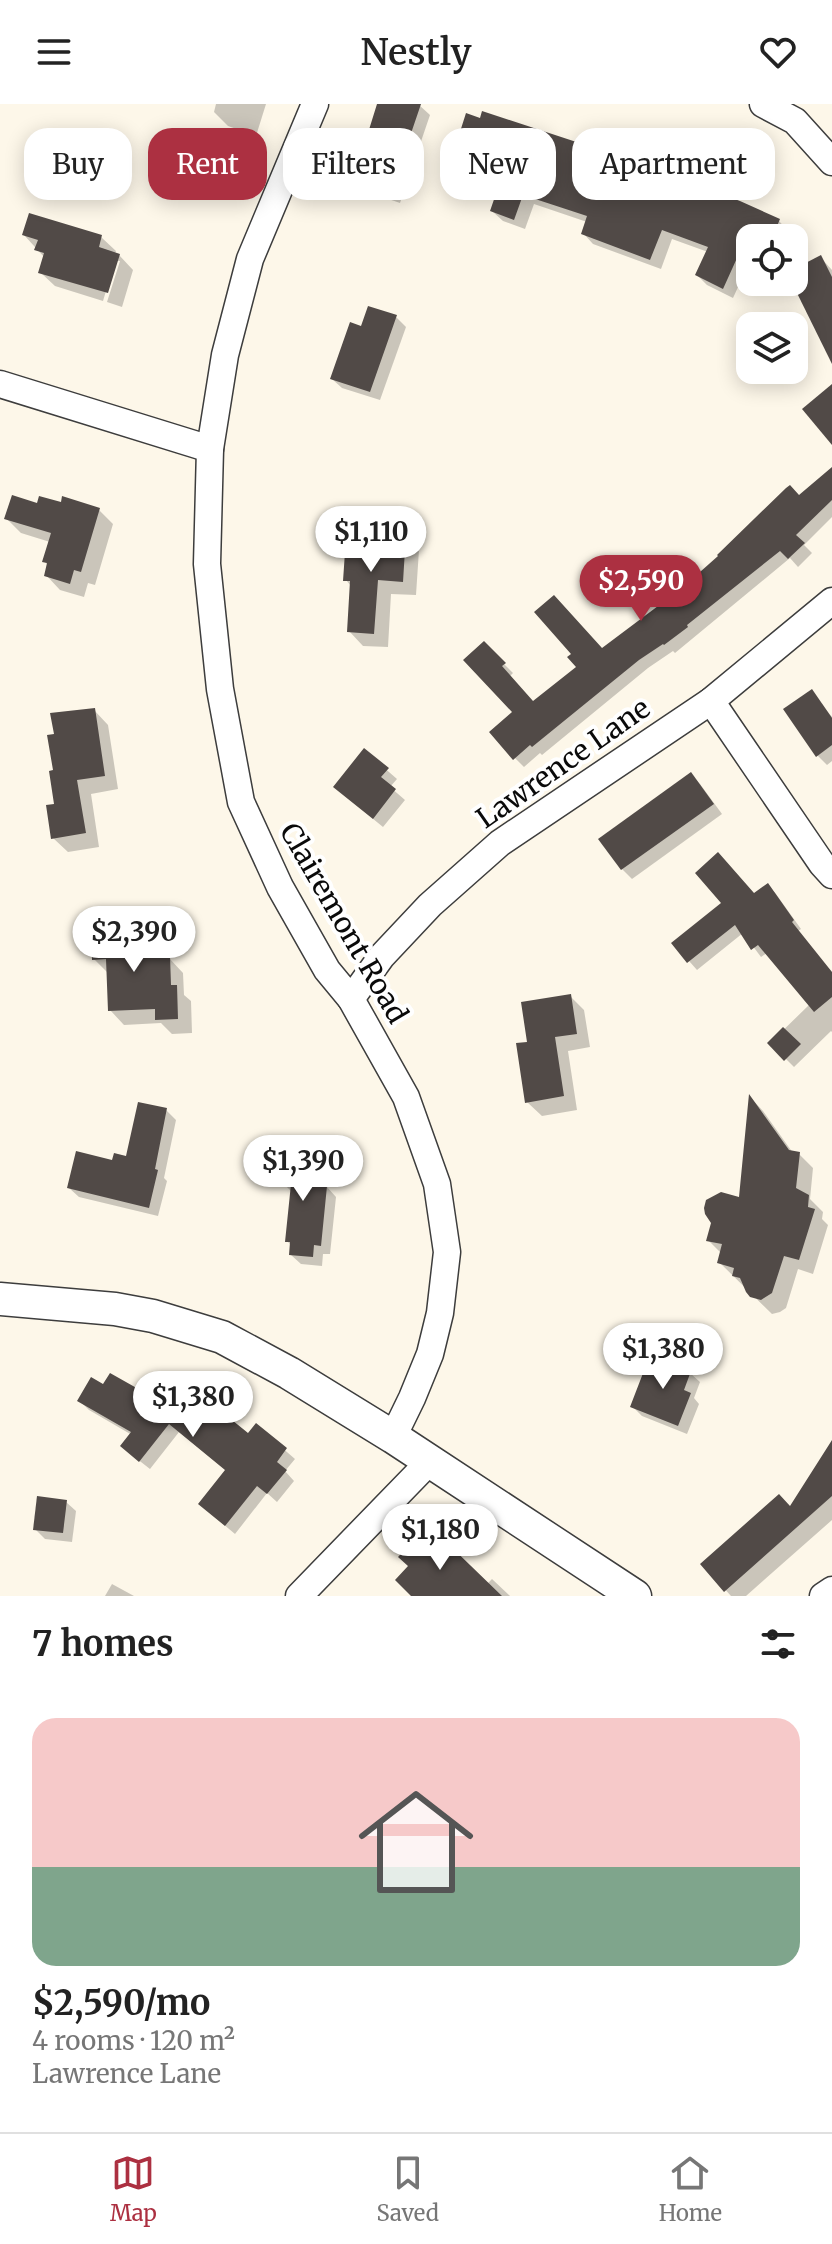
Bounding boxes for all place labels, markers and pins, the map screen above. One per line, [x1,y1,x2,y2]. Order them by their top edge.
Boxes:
pin: $1,110 [306,506,436,574]
pin: $2,590 [576,555,706,623]
pin: $2,390 [69,906,199,974]
pin: $1,390 [238,1135,368,1203]
pin: $1,380 [598,1323,728,1391]
pin: $1,380 [128,1371,258,1439]
pin: $1,180 [375,1504,505,1572]

